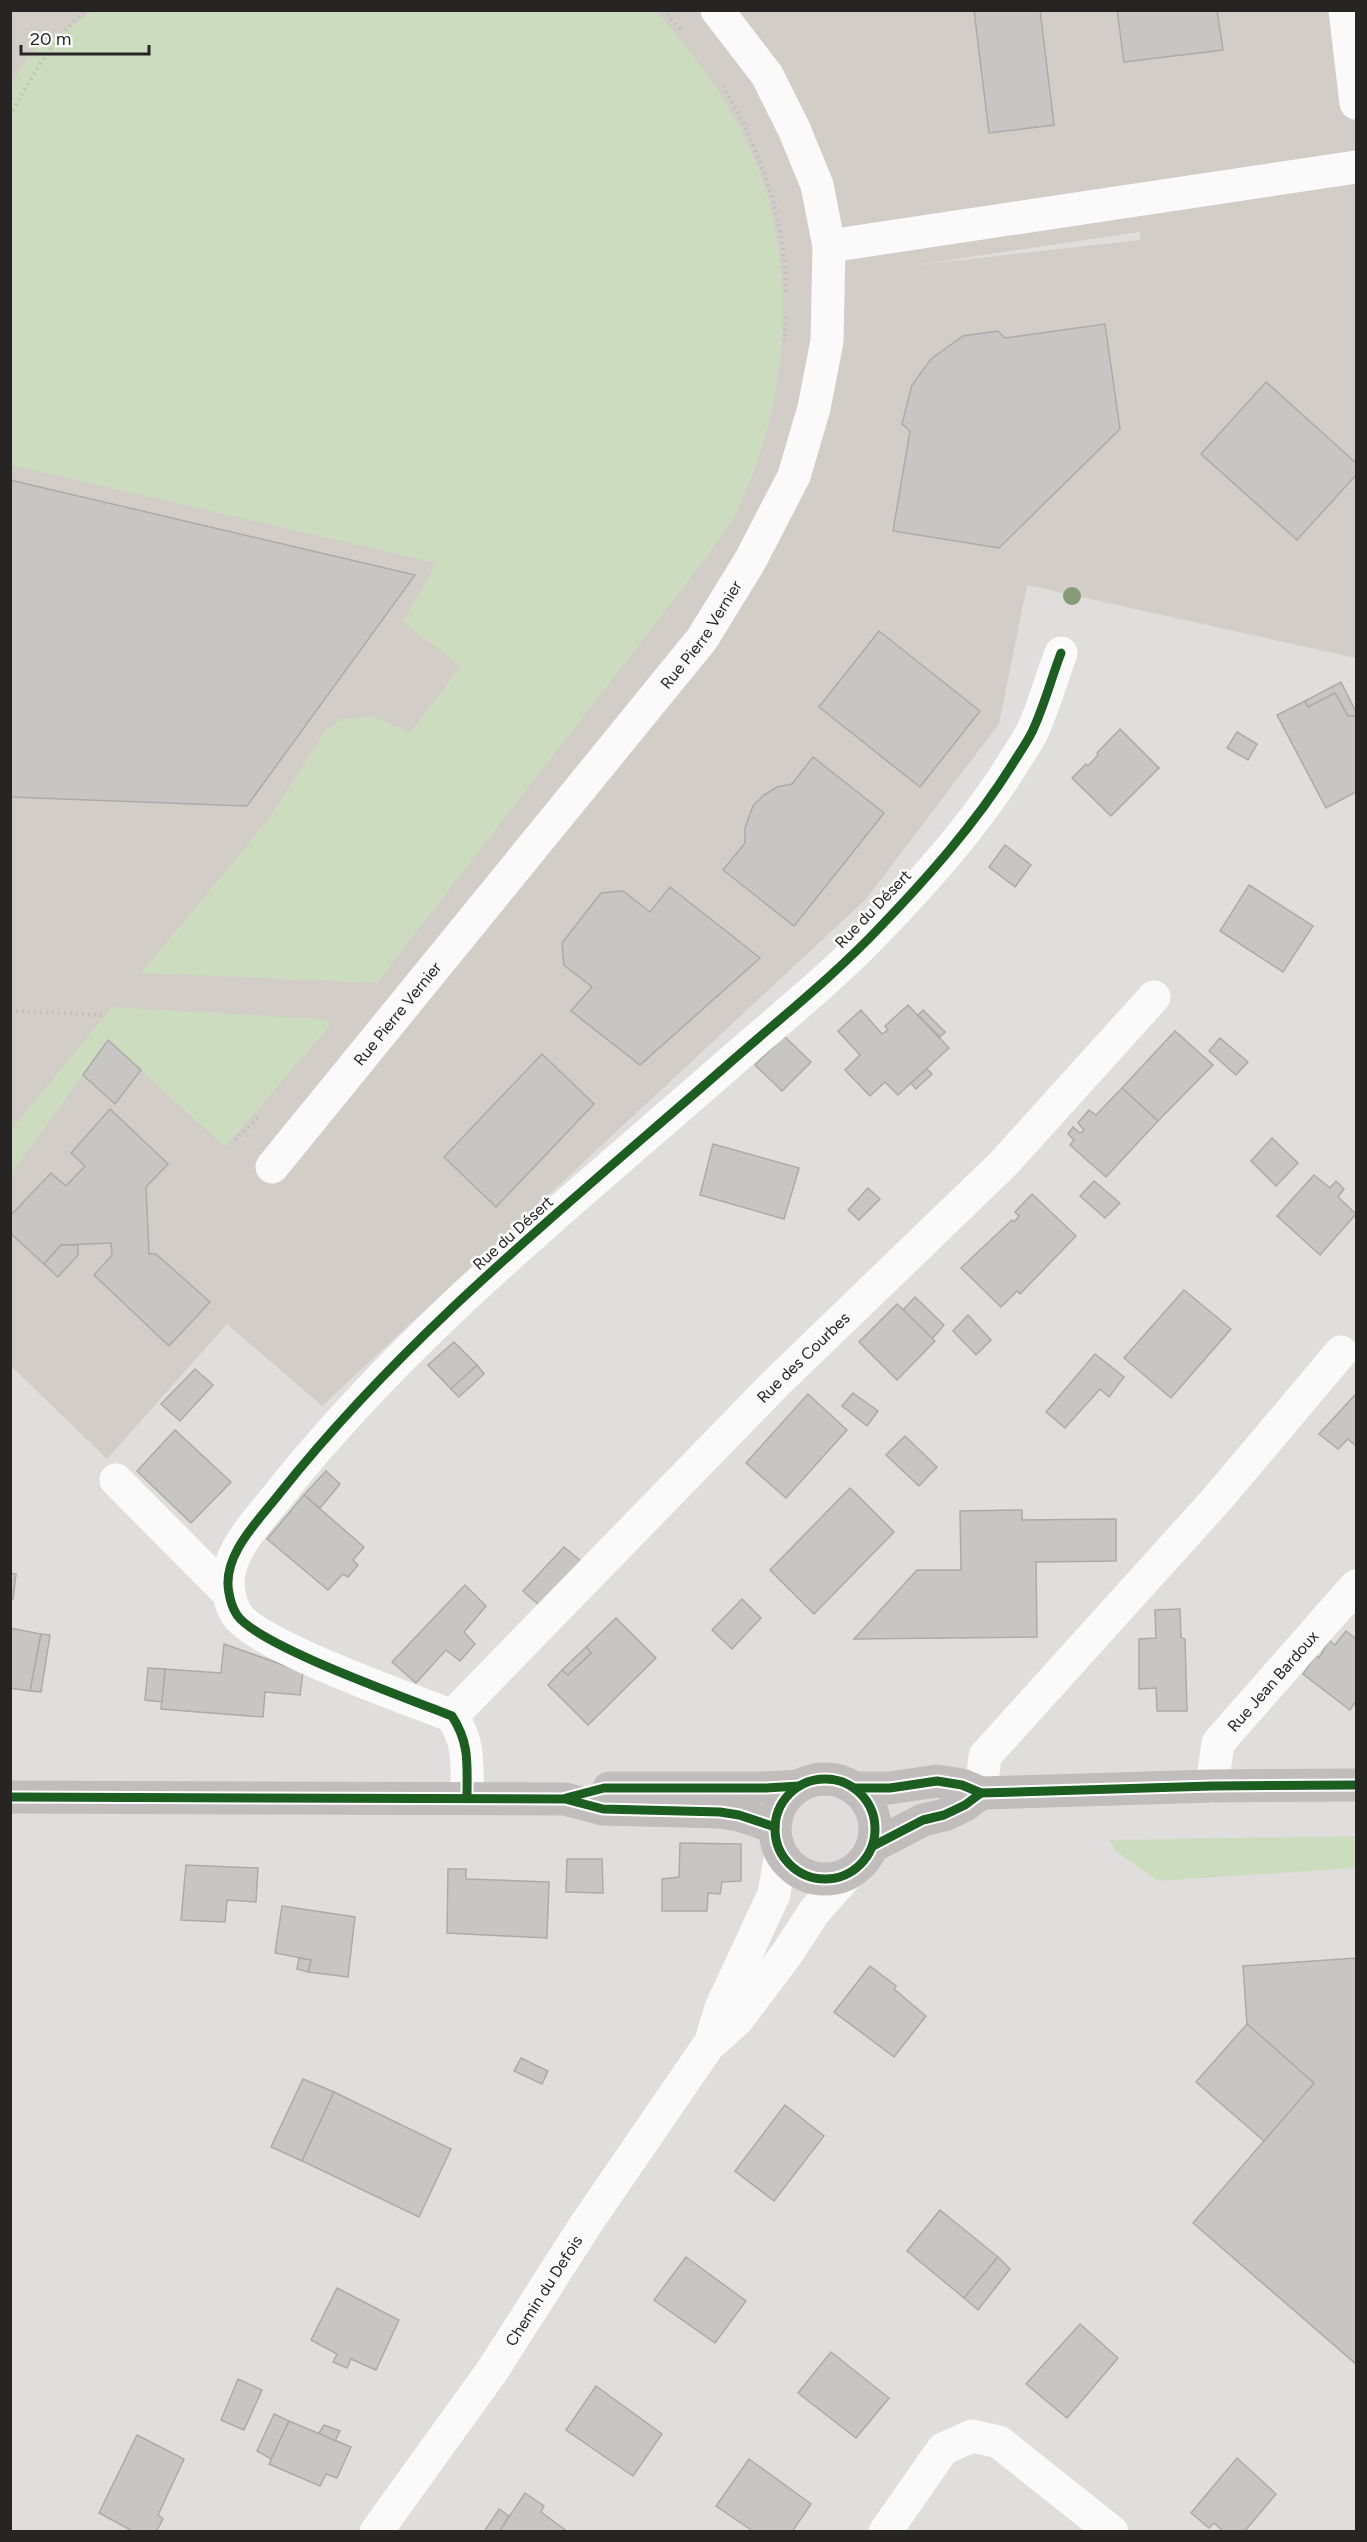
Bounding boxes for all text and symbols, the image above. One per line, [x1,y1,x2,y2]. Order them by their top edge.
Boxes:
scale bar [21,18,148,56]
text: 20 m [30,28,71,50]
street label: Rue Pierre Vernier [656,576,746,692]
street label: Rue du Désert [831,866,915,952]
street label: Rue Pierre Vernier [349,957,445,1069]
street label: Rue du Désert [469,1192,557,1274]
street label: Rue des Courbes [753,1308,853,1407]
street label: Rue Jean Bardoux [1223,1626,1322,1735]
street label: Chemin du Defois [501,2232,586,2349]

